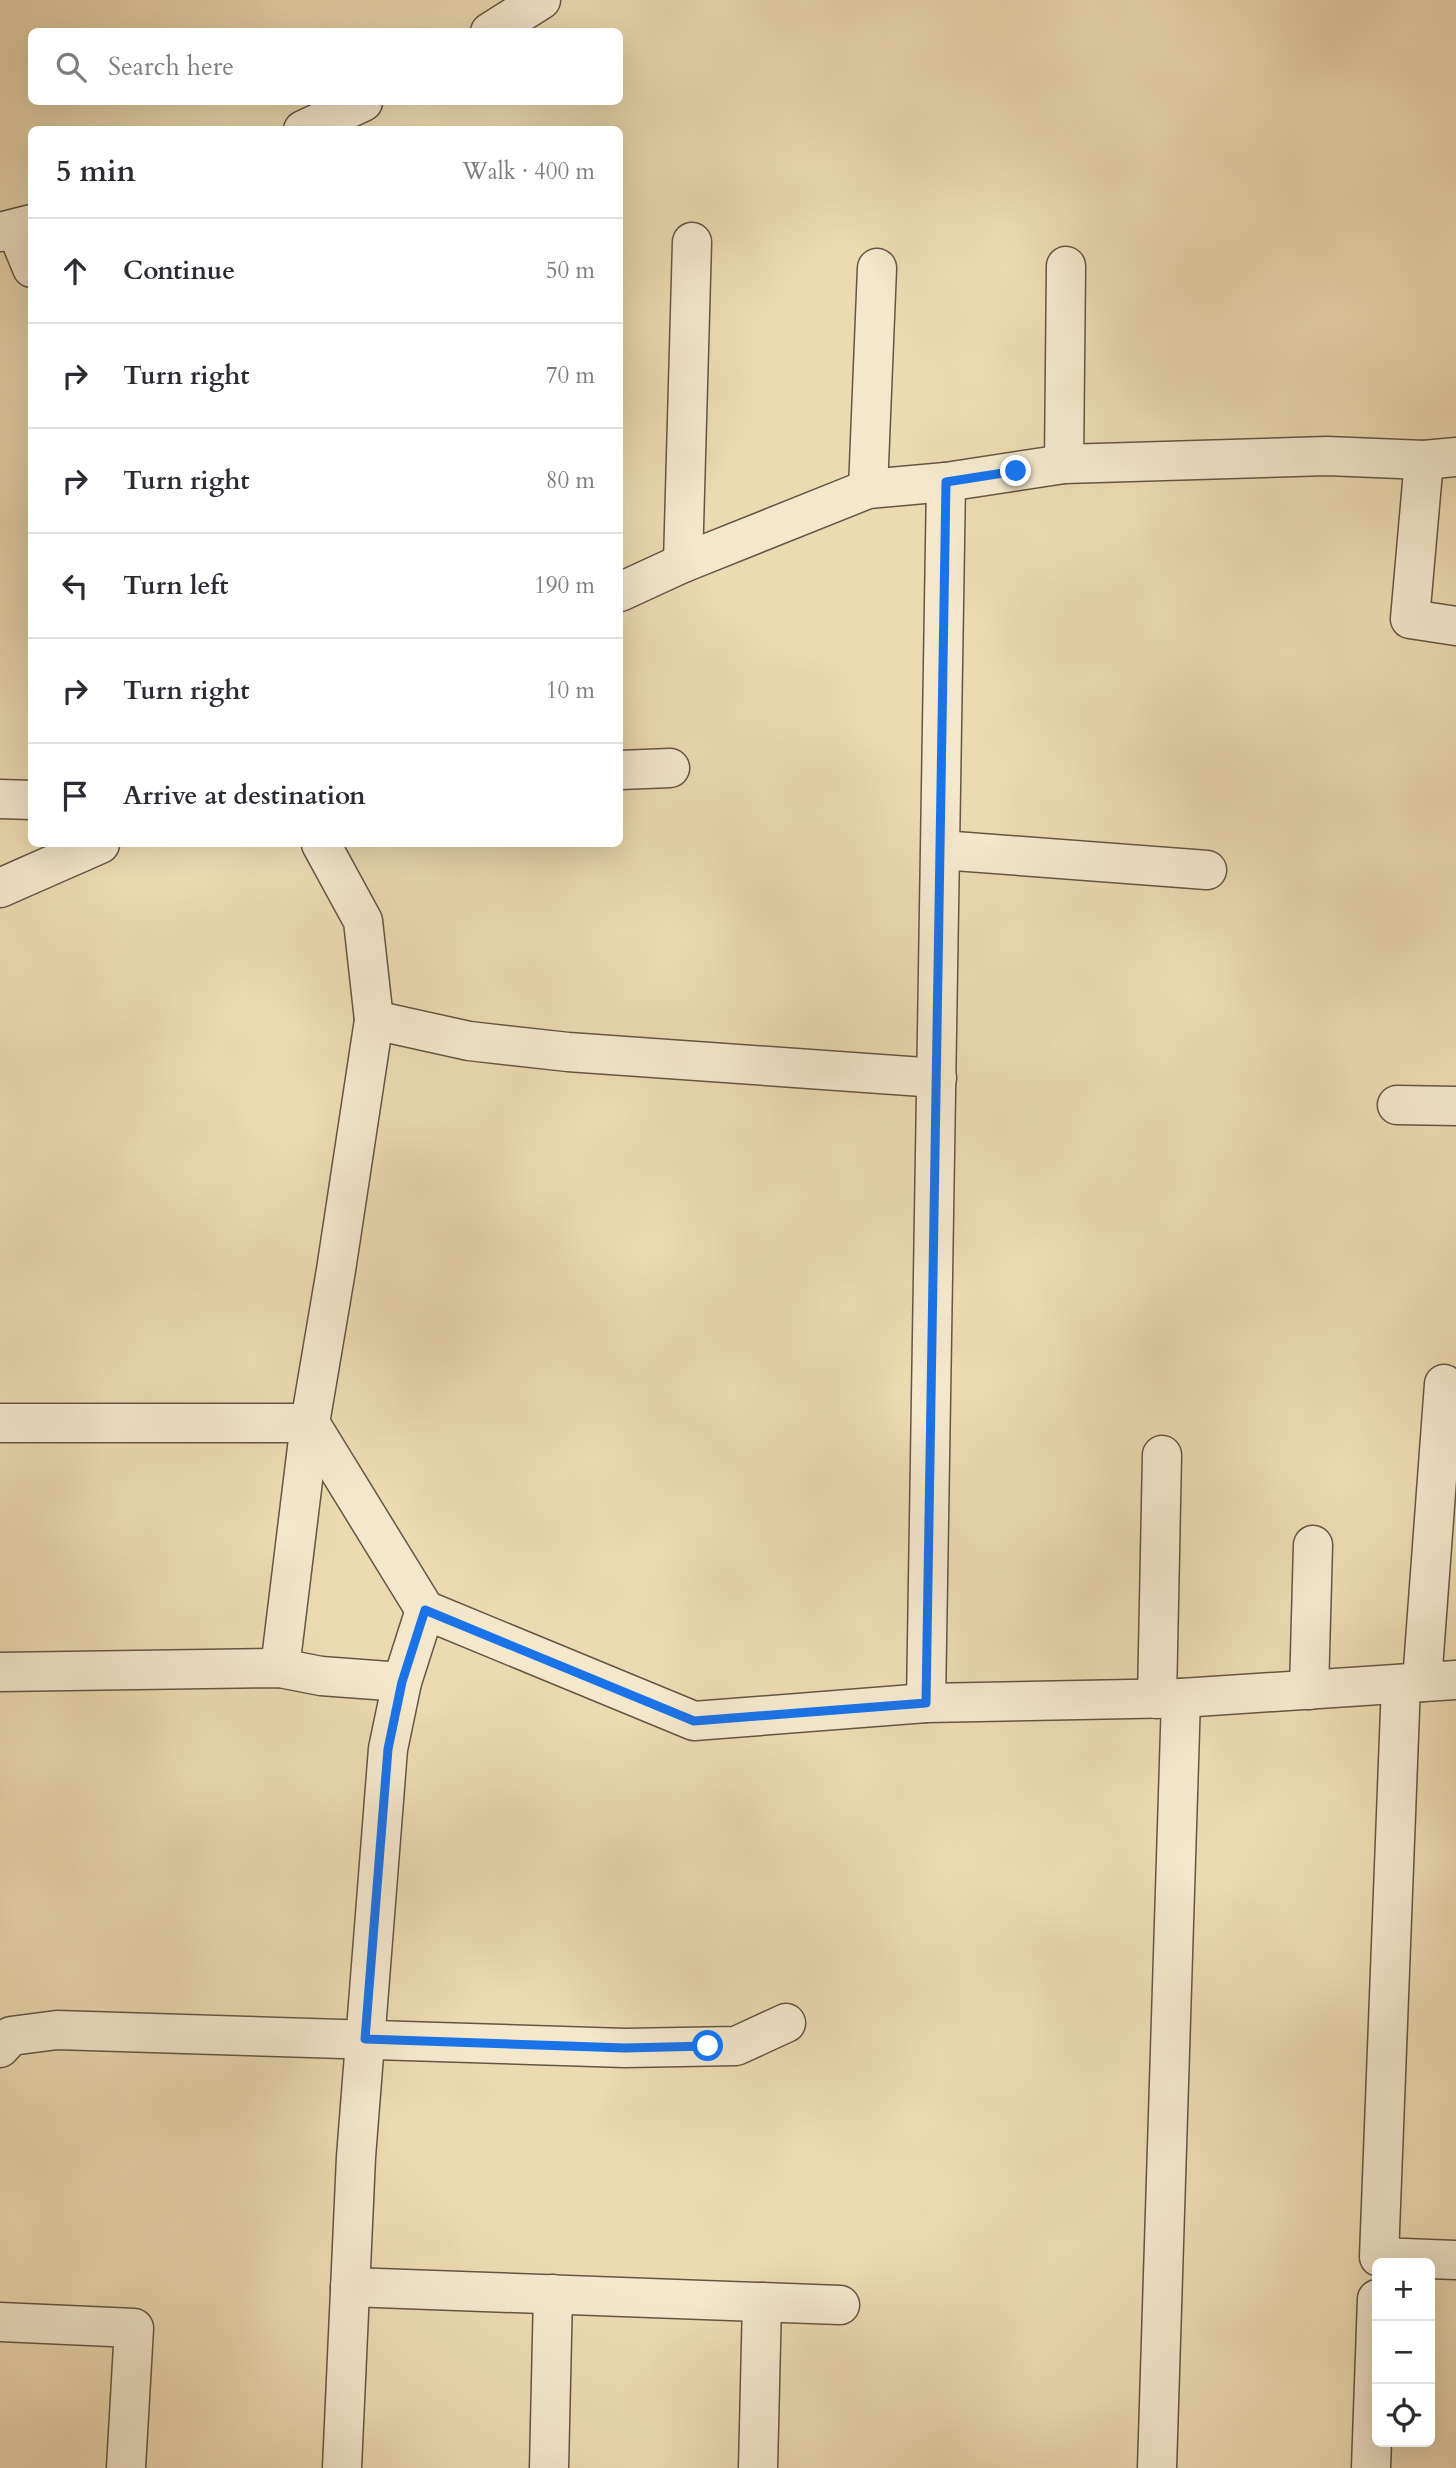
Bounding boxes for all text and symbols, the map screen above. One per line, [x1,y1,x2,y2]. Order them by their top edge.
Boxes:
search box [28,28,623,105]
icon: search [52,48,90,86]
text: Search here [108,49,234,84]
text: 5 min [56,151,136,192]
text: Walk · 400 m [462,156,595,187]
icon: ahead [56,252,94,290]
text: Continue [123,253,235,288]
text: 50 m [546,255,595,286]
icon: right [56,357,94,395]
text: Turn right [123,358,250,393]
text: 70 m [546,360,595,391]
route end [1000,455,1031,486]
icon: right [56,462,94,500]
text: Turn right [123,463,250,498]
text: 80 m [546,465,595,496]
icon: left [56,567,94,605]
text: Turn left [123,568,228,603]
text: 190 m [534,570,595,601]
icon: right [56,672,94,710]
text: Turn right [123,673,250,708]
text: 10 m [546,675,595,706]
icon: arrive [56,777,94,815]
text: Arrive at destination [123,778,366,813]
route start [692,2030,723,2061]
map controls [1372,2258,1435,2447]
button: + [1372,2258,1435,2321]
button: − [1372,2321,1435,2384]
button: locate [1372,2384,1435,2447]

